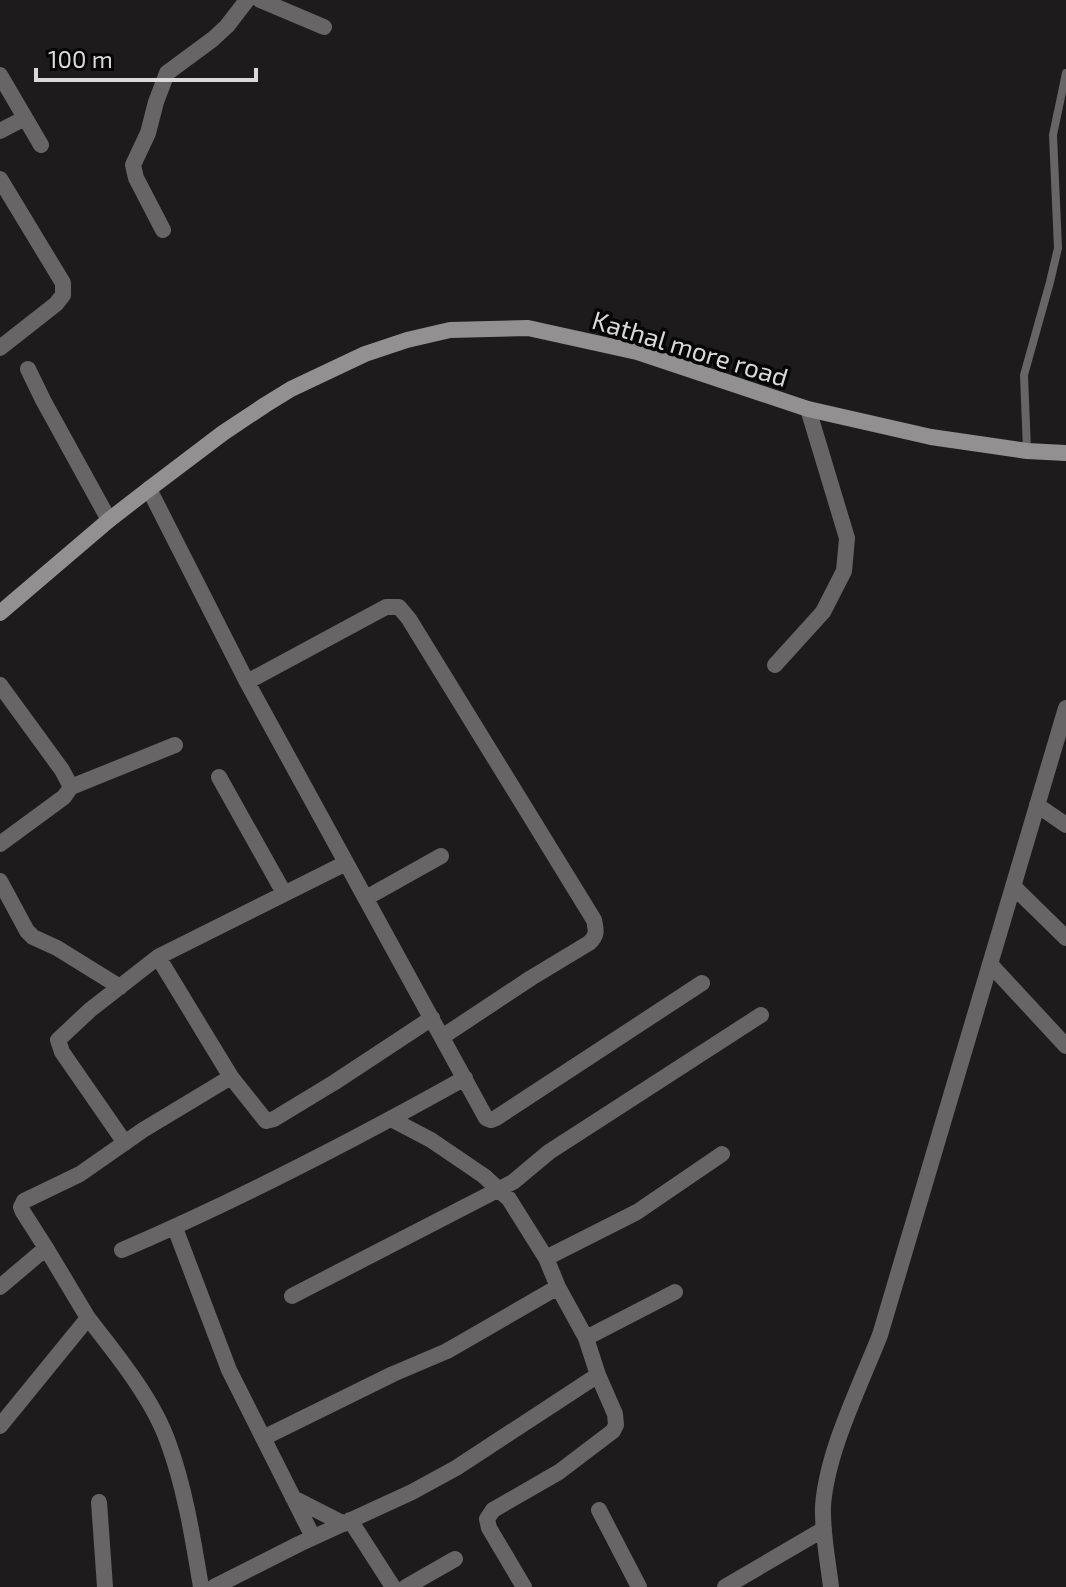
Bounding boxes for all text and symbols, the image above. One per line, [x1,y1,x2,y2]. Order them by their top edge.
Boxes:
scale bar [36,32,256,82]
text: 100 m [48,44,113,73]
street label: Kathal more road [589,303,792,392]

